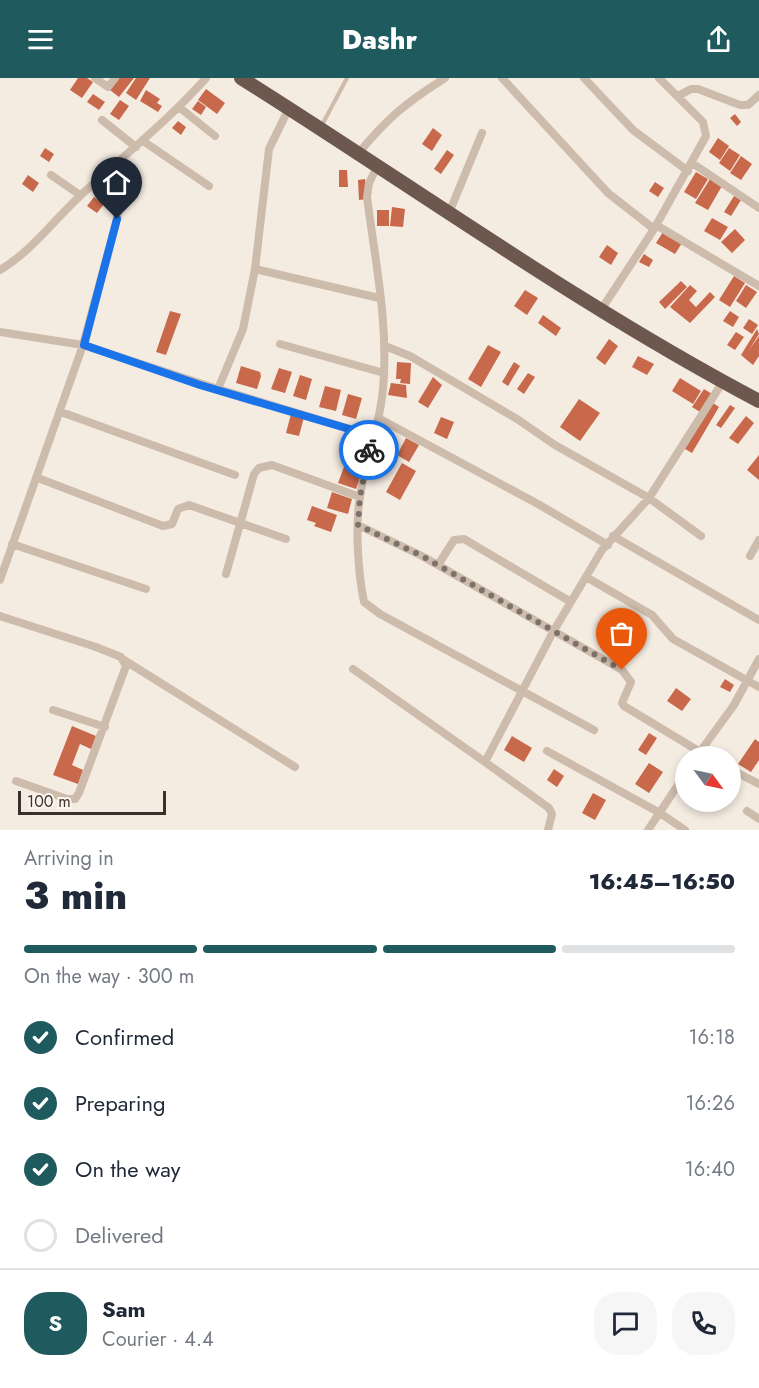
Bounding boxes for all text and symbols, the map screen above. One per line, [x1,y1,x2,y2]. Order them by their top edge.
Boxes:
text: Dashr [342,20,417,59]
icon: menu [24,23,57,56]
icon: share [702,23,735,56]
pin [91,157,142,219]
icon: home [100,166,133,199]
courier [339,420,399,480]
icon: bike [353,434,386,467]
pin [596,608,647,670]
icon: bag [605,617,638,650]
north arrow [675,746,741,812]
map controls [675,746,741,812]
scale bar [18,788,166,816]
text: 100 m [27,790,71,813]
text: Arriving in [24,844,114,873]
text: 16:45–16:50 [589,865,735,897]
text: 3 min [24,867,127,924]
text: On the way · 300 m [24,962,194,991]
icon: check [24,1021,57,1054]
text: Confirmed [75,1021,174,1053]
text: 16:18 [689,1023,735,1052]
icon: check [24,1087,57,1120]
text: Preparing [75,1087,166,1119]
text: 16:26 [686,1089,735,1118]
icon: check [24,1153,57,1186]
text: On the way [75,1153,180,1185]
text: 16:40 [685,1155,735,1184]
text: Delivered [75,1219,164,1251]
button: chat [594,1292,657,1355]
button: phone [672,1292,735,1355]
text: Sam [102,1293,146,1325]
text: S [49,1307,62,1339]
text: Courier · 4.4 [102,1325,214,1354]

